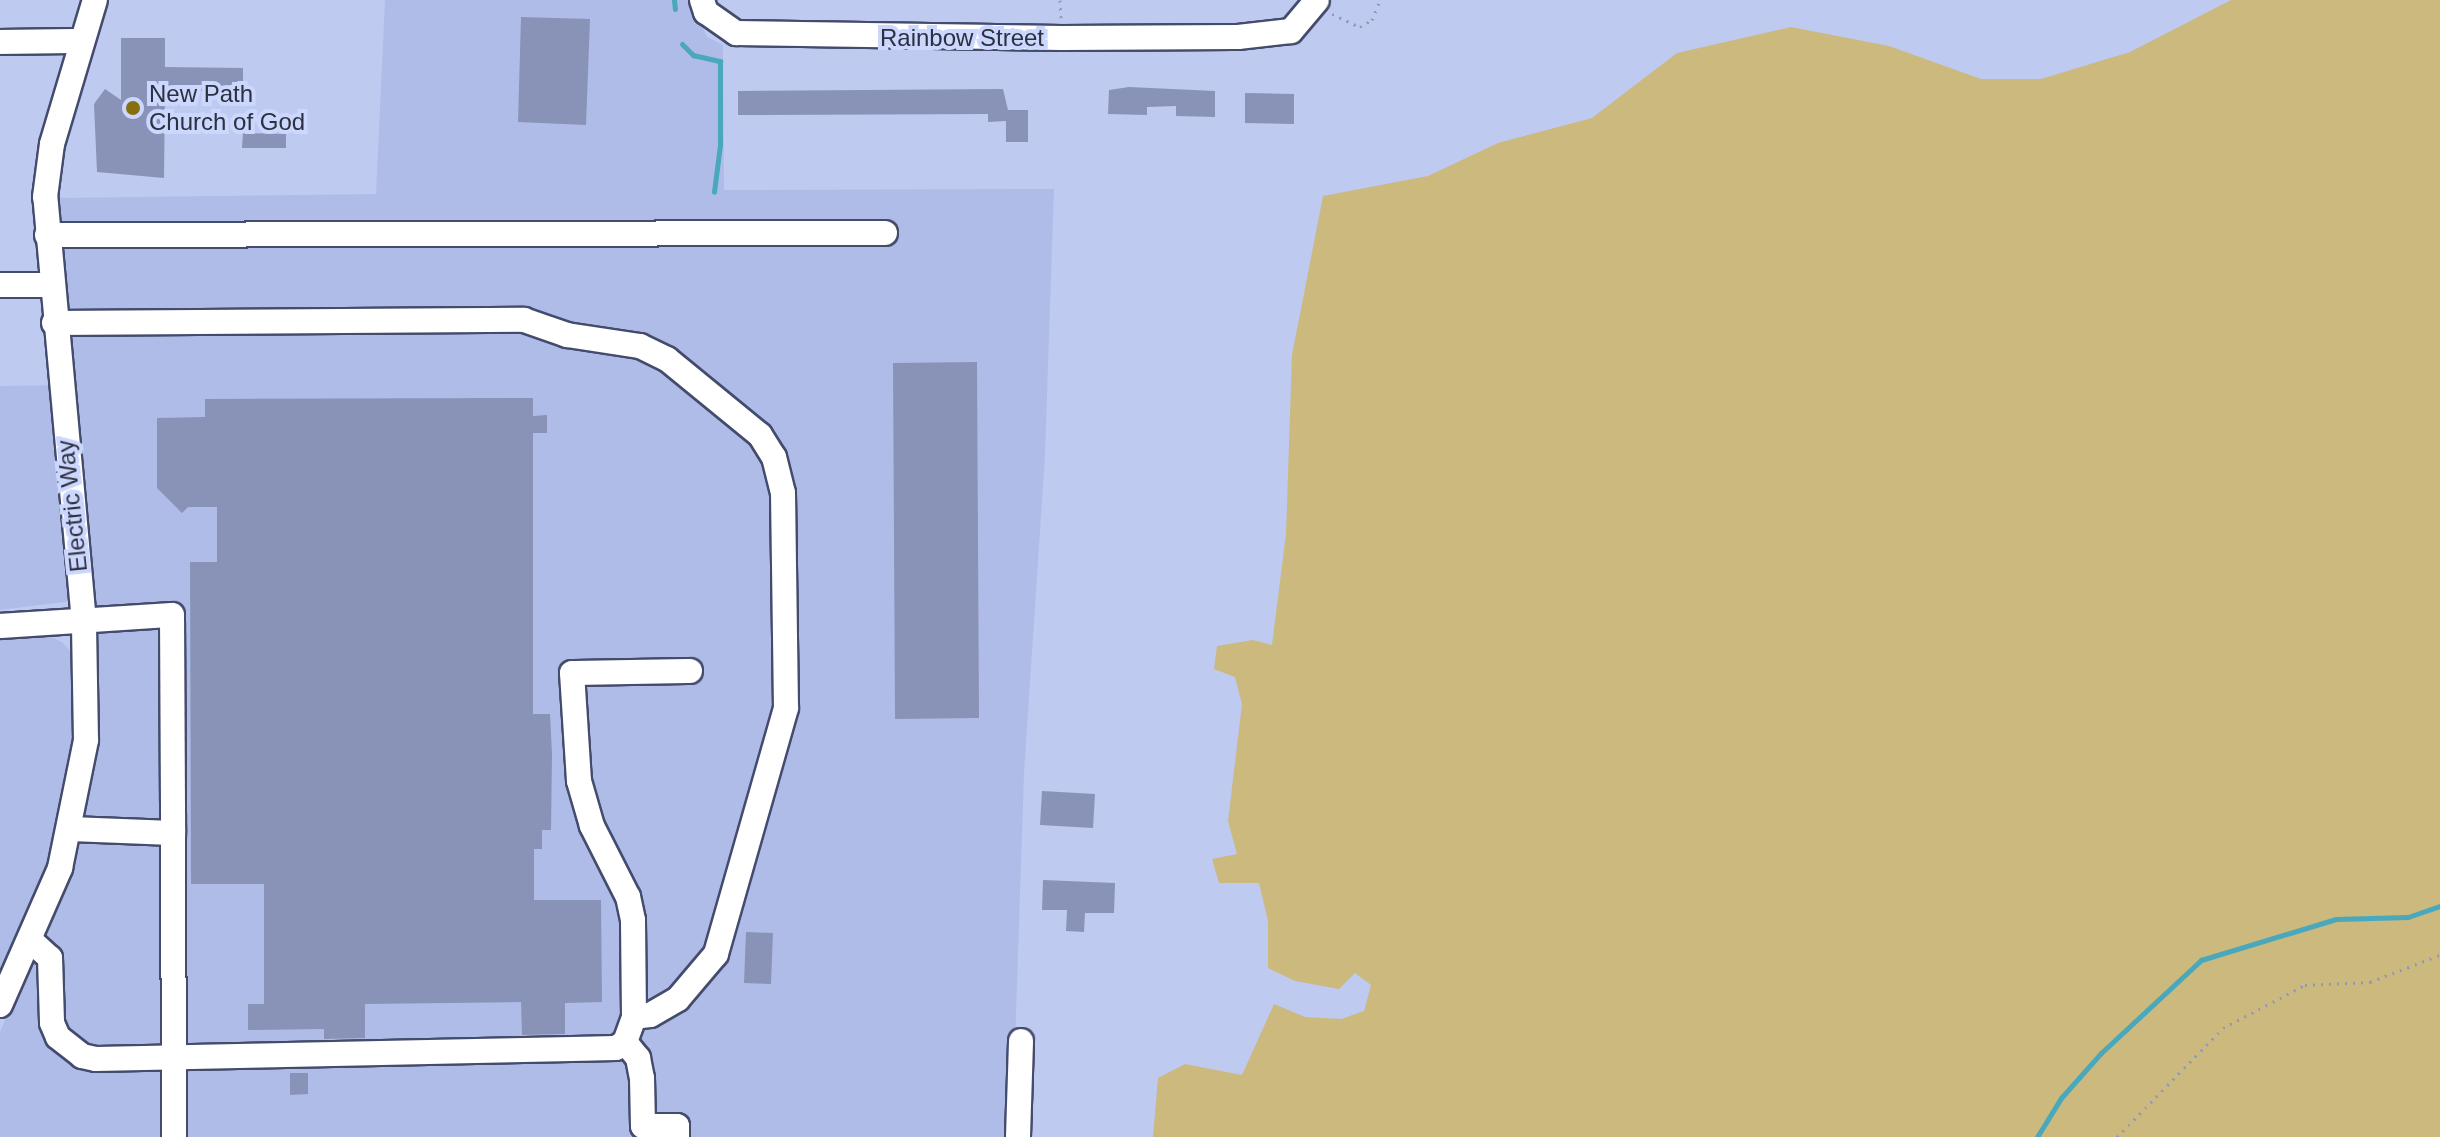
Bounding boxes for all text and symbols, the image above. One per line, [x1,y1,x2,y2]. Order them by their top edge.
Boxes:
street label: Rainbow Street [880,24,1044,52]
place label: New Path Church of God [149,80,305,136]
marker: New Path Church of God [124,99,142,117]
street label: Electric Way [51,439,93,573]

